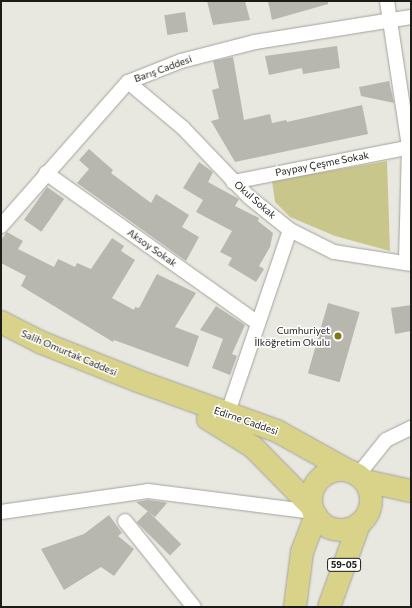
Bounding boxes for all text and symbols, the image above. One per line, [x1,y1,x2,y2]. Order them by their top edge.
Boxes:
street label: Barış Caddesi [132,53,194,85]
street label: Paypay Çeşme Sokak [274,149,370,179]
street label: Okul Sokak [232,179,278,221]
street label: Aksoy Sokak [125,227,179,269]
place label: Cumhuriyet İlköğretim Okulu [254,324,330,348]
street label: Salih Omurtak Caddesi [19,327,119,379]
marker: Cumhuriyet İlköğretim Okulu [333,331,343,341]
street label: Edirne Caddesi [212,404,280,438]
road number: 59-05 [327,558,361,572]

